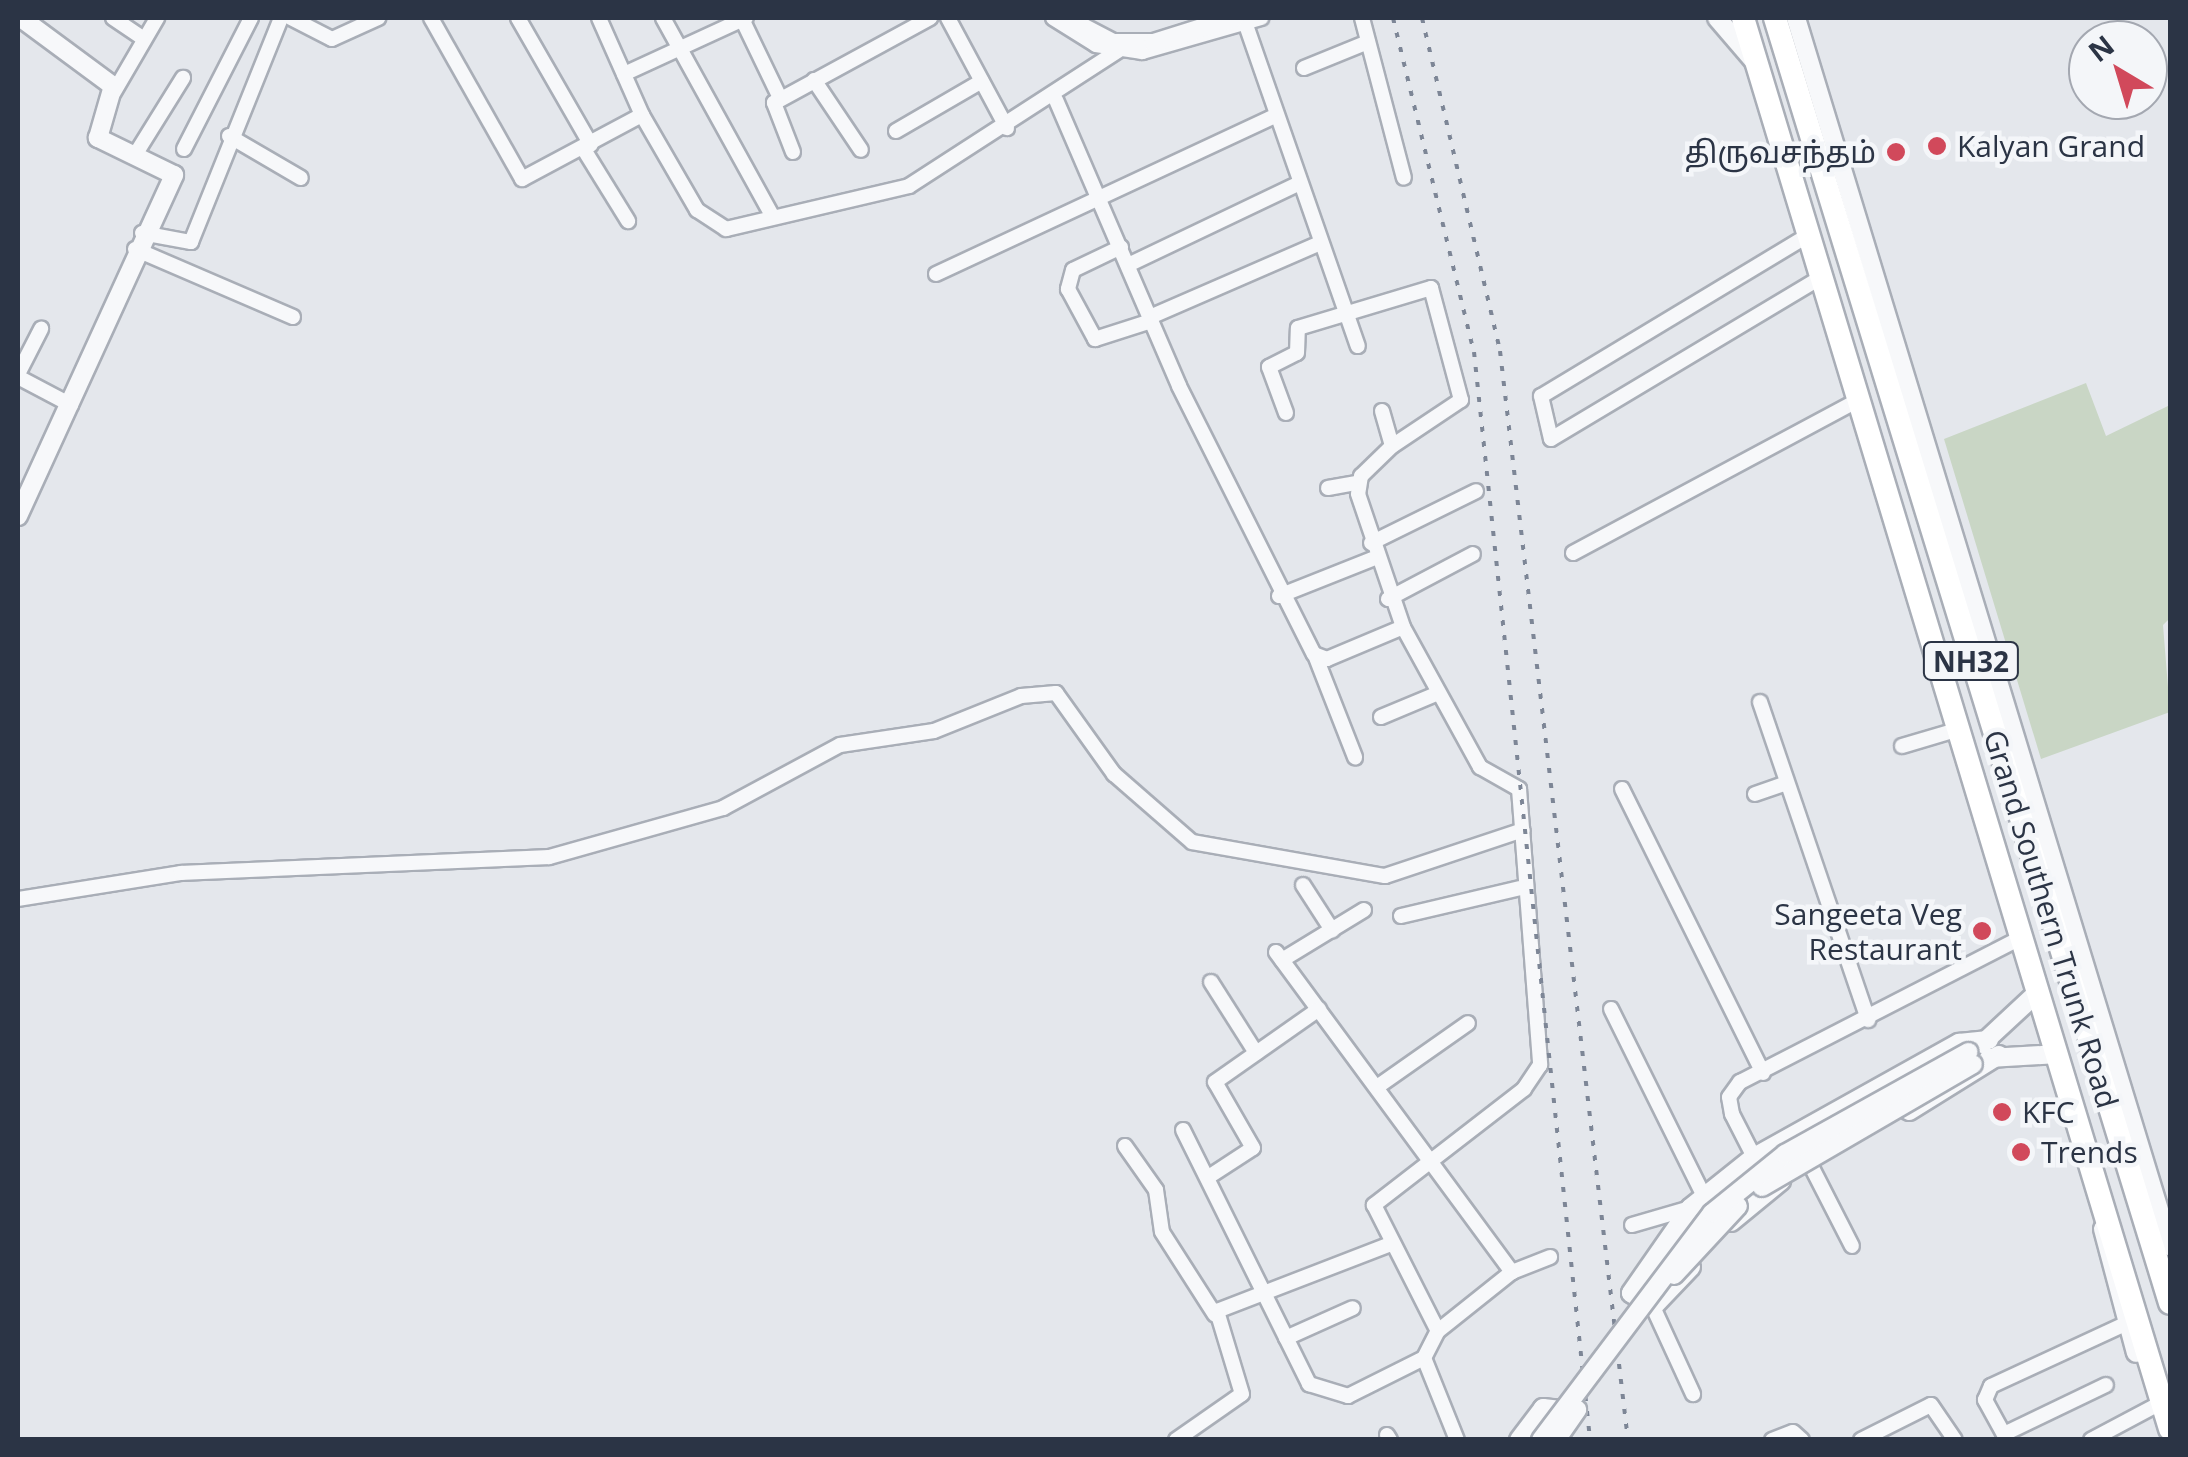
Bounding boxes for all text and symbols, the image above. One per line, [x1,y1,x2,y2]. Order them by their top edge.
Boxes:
north arrow [2068,20,2168,120]
text: N [2080,26,2121,70]
place label: Kalyan Grand [1957,128,2145,164]
place label: திருவசந்தம் [1685,134,1876,170]
marker: Kalyan Grand [1926,135,1948,157]
marker: திருவசந்தம் [1885,141,1907,163]
road number: NH32 [1921,638,2021,684]
street label: Grand Southern Trunk Road [1976,726,2126,1112]
place label: Sangeeta Veg Restaurant [1774,896,1962,966]
marker: Sangeeta Veg Restaurant [1971,920,1993,942]
place label: KFC [2022,1094,2075,1130]
marker: KFC [1991,1101,2013,1123]
place label: Trends [2041,1134,2138,1170]
marker: Trends [2010,1141,2032,1163]

